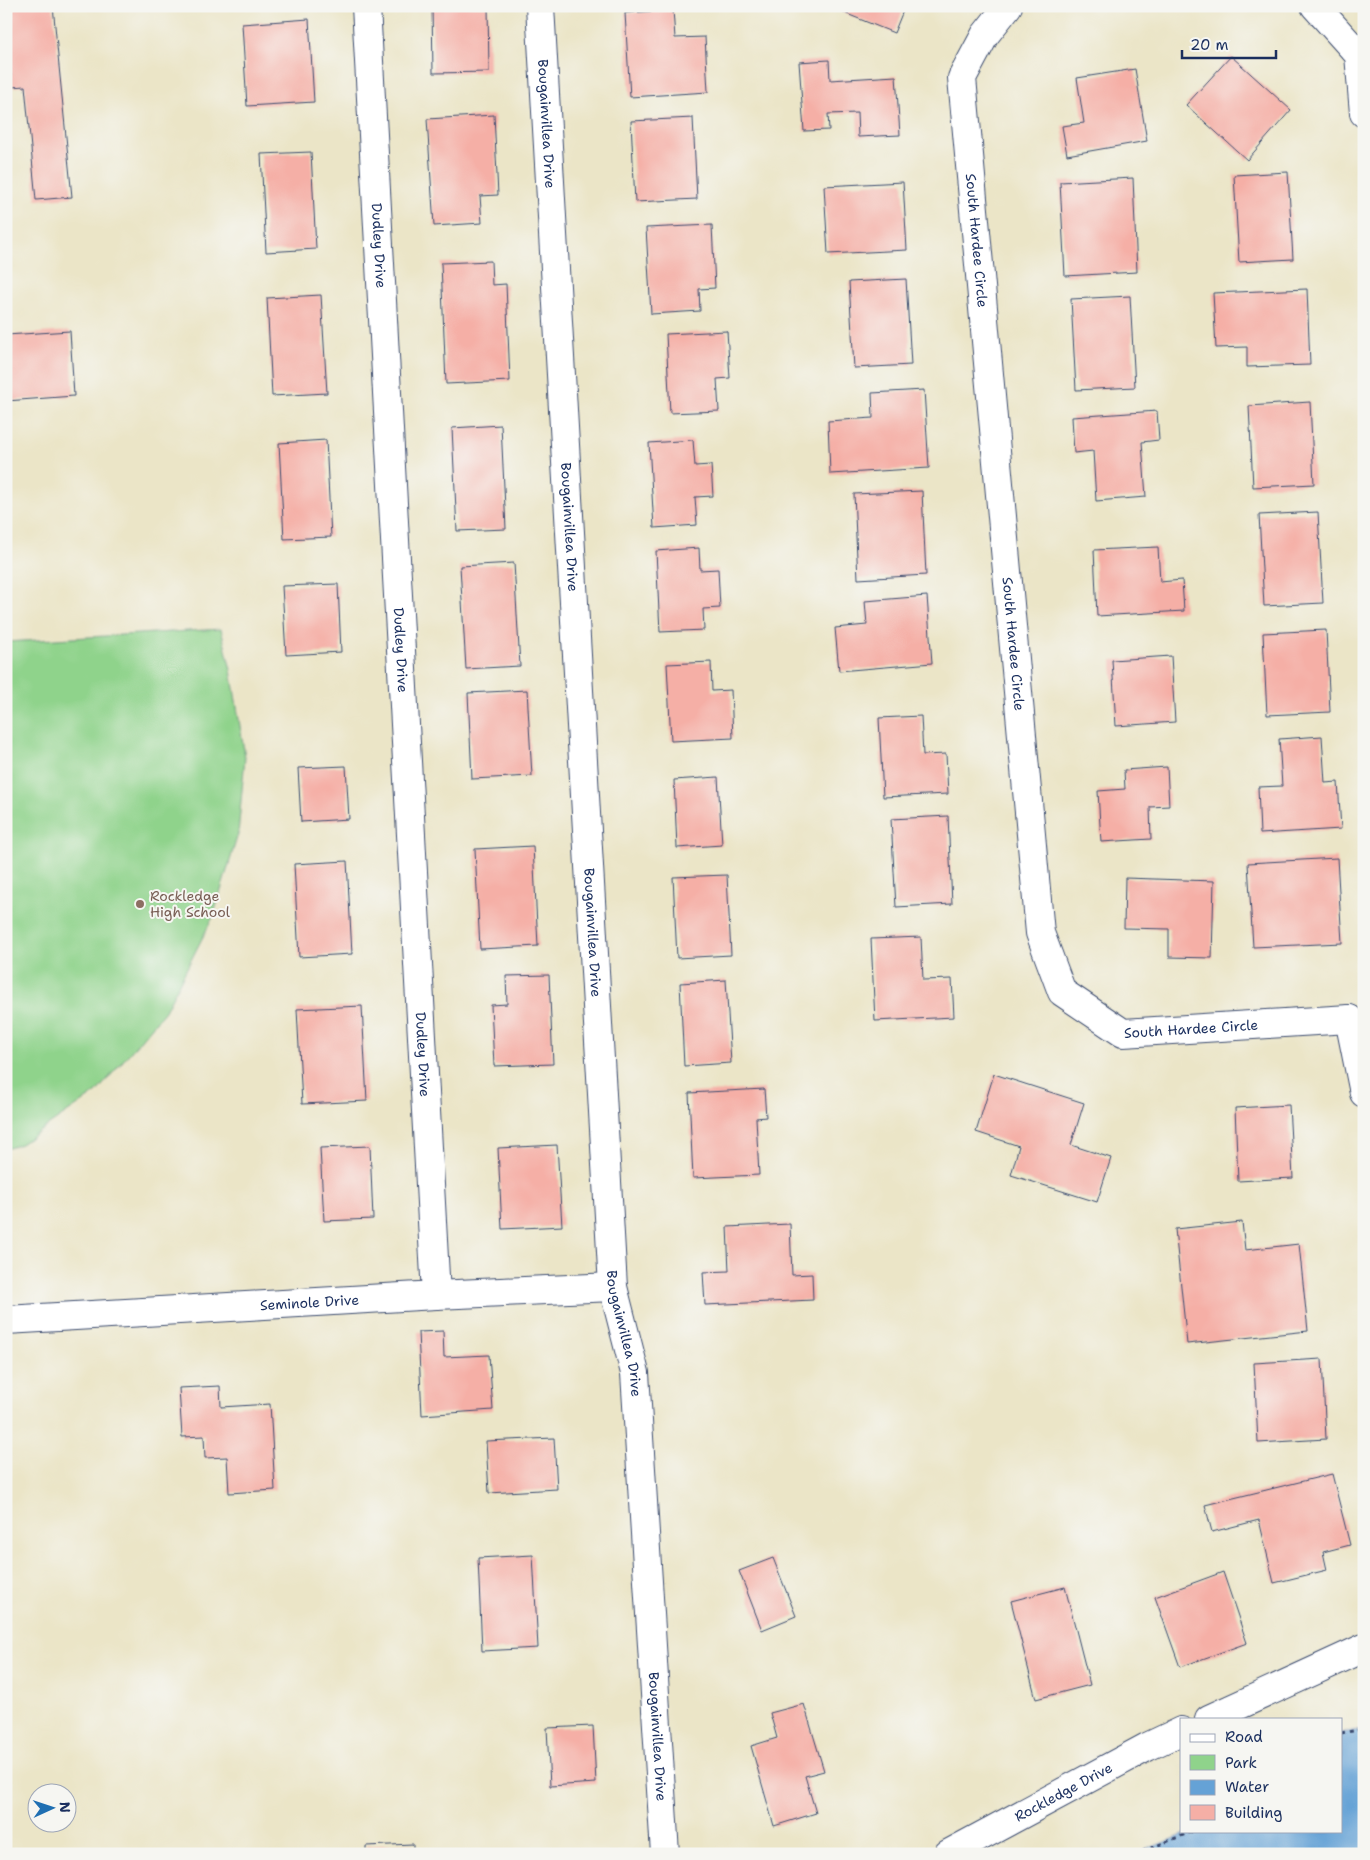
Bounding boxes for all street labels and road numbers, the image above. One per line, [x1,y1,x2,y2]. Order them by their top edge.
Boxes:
street label: Bougainvillea Drive [534,59,559,189]
street label: South Hardee Circle [962,173,992,308]
street label: Dudley Drive [368,203,390,289]
street label: Bougainvillea Drive [557,462,582,592]
street label: South Hardee Circle [999,576,1029,712]
street label: Dudley Drive [390,607,412,693]
street label: Bougainvillea Drive [580,867,605,998]
street label: Dudley Drive [412,1011,434,1098]
street label: South Hardee Circle [1123,1016,1259,1042]
street label: Bougainvillea Drive [603,1270,645,1397]
street label: Seminole Drive [259,1290,360,1314]
street label: Bougainvillea Drive [645,1671,671,1802]
street label: Rockledge Drive [1011,1758,1116,1826]

